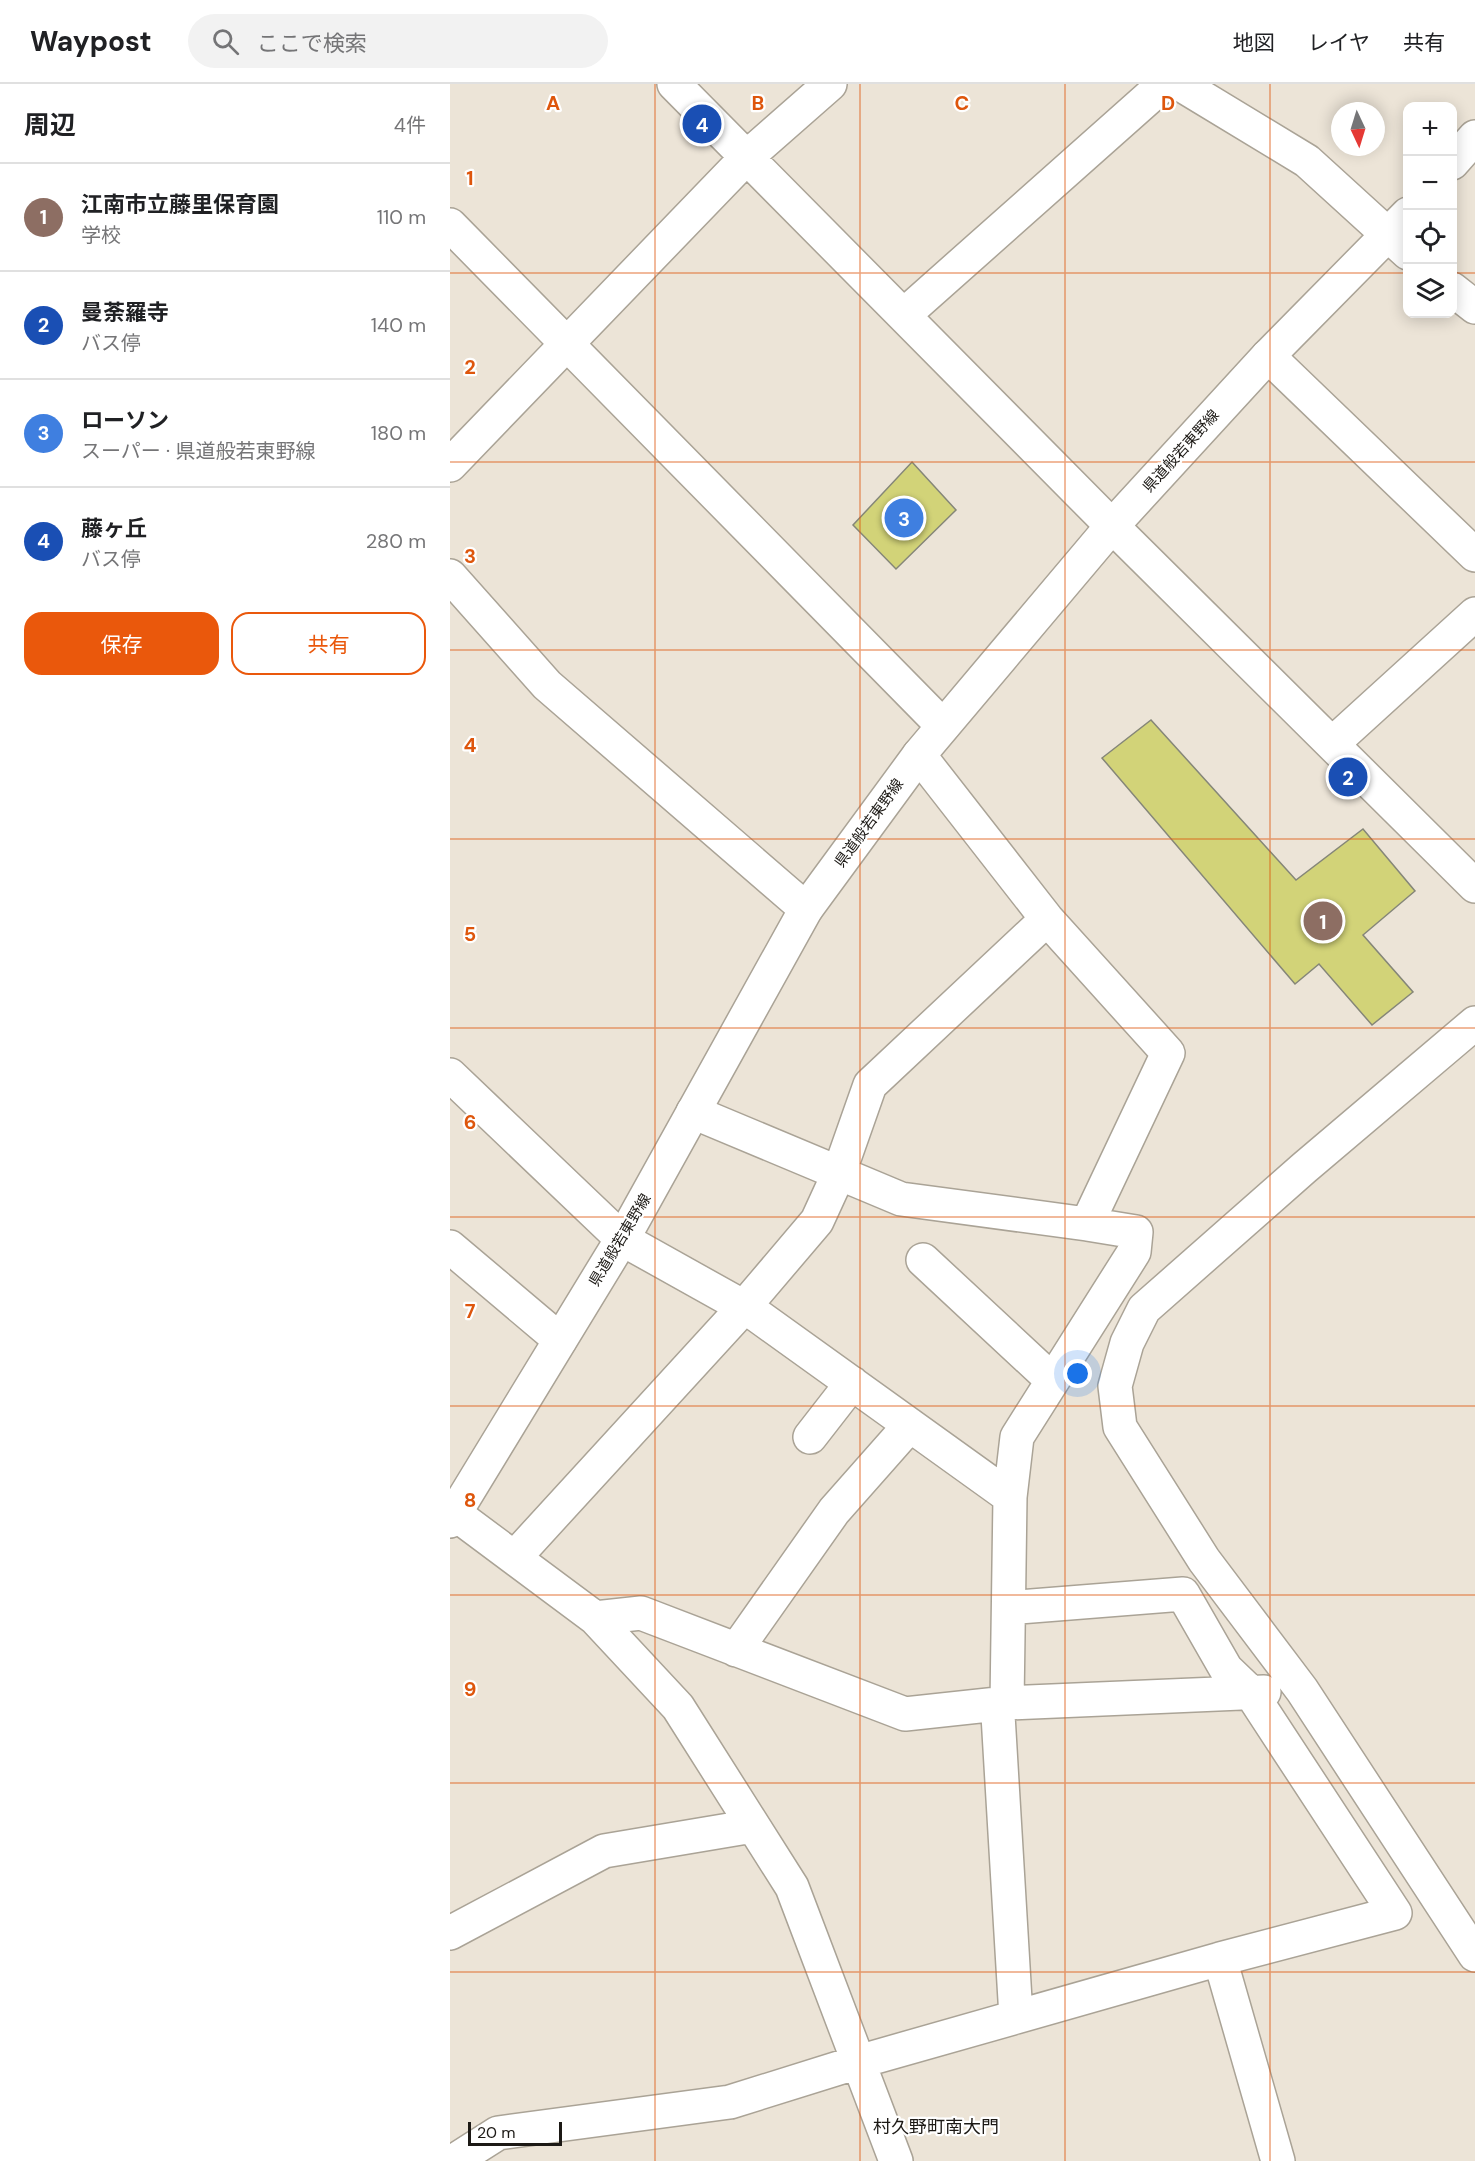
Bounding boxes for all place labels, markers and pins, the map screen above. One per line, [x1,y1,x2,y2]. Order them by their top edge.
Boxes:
pin: 4 [682,102,722,147]
pin: 3 [884,496,924,540]
pin: 2 [1328,754,1368,800]
pin: 1 [1304,898,1342,944]

